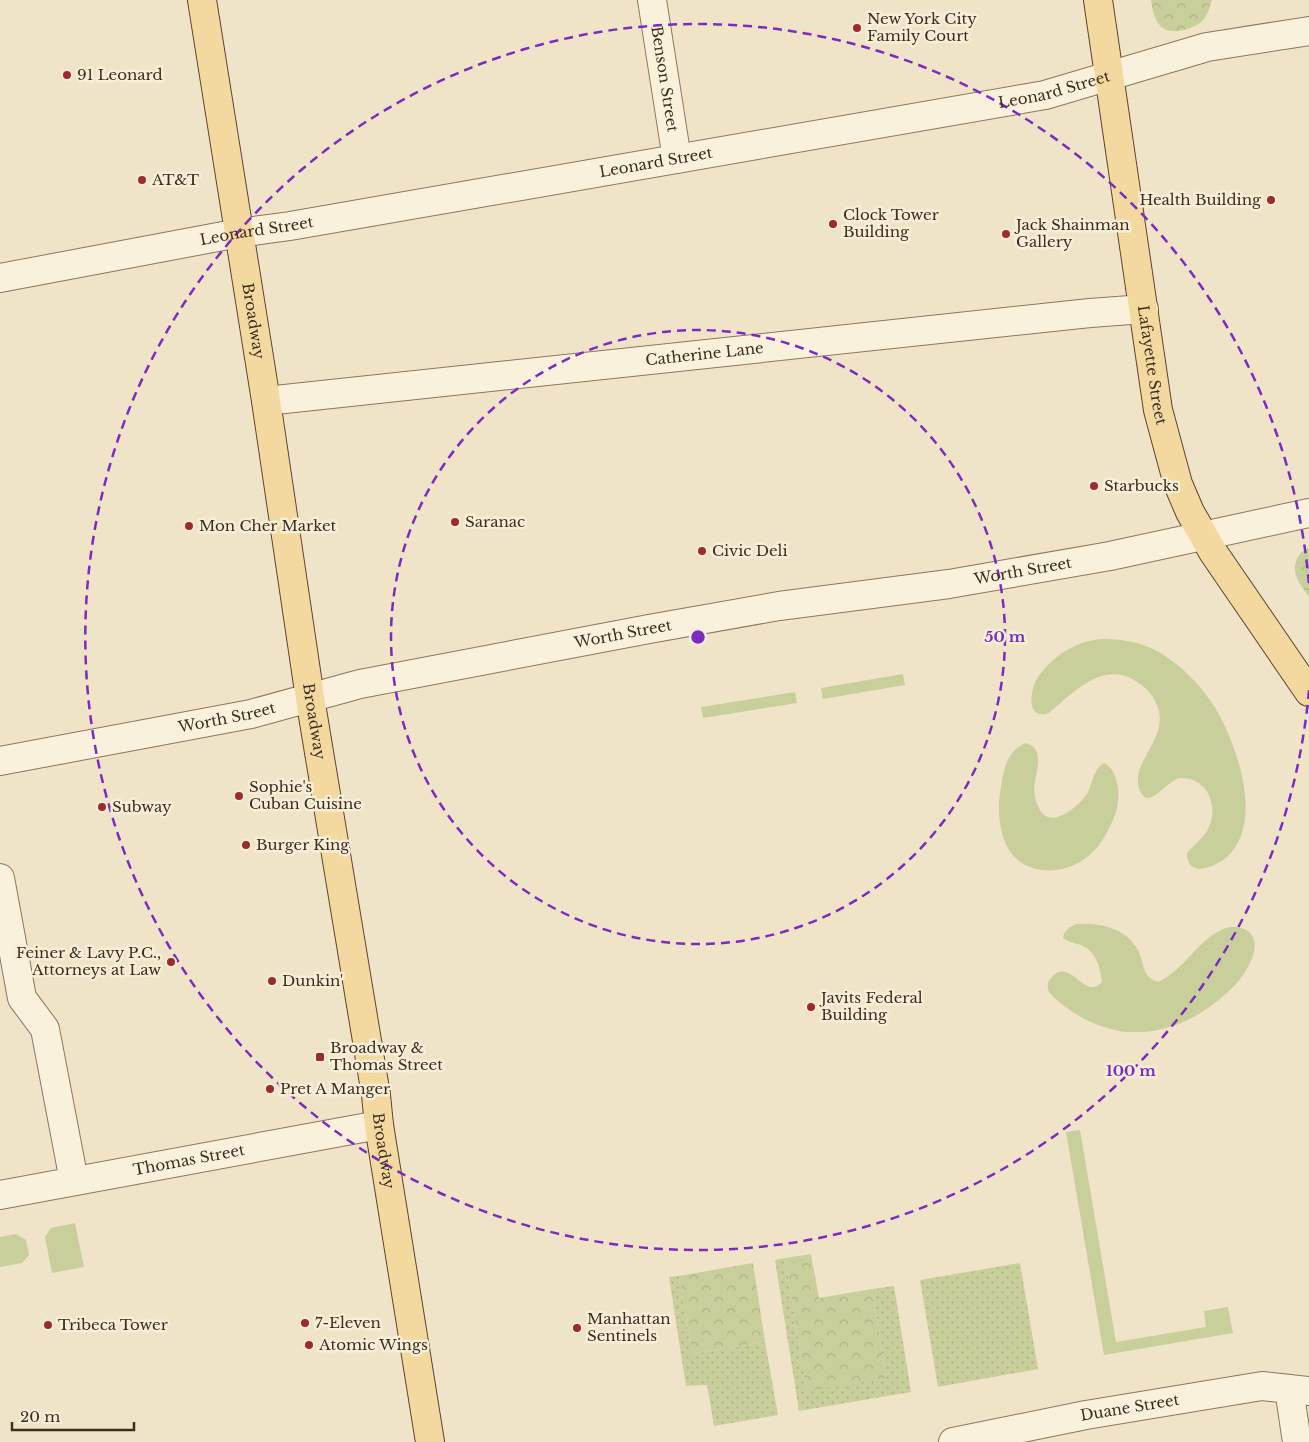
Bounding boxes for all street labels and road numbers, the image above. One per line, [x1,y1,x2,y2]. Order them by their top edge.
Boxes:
street label: Benson Street [647,25,683,134]
street label: Leonard Street [997,66,1112,112]
street label: Leonard Street [598,143,714,181]
street label: Leonard Street [198,212,315,249]
street label: Broadway [238,281,269,361]
street label: Lafayette Street [1134,304,1172,427]
street label: Catherine Lane [644,338,764,369]
street label: Worth Street [971,553,1073,589]
street label: Worth Street [571,615,673,652]
street label: Broadway [299,682,330,761]
street label: Worth Street [176,698,278,737]
street label: Broadway [369,1112,399,1191]
street label: Thomas Street [131,1140,246,1179]
street label: Duane Street [1079,1390,1181,1425]

